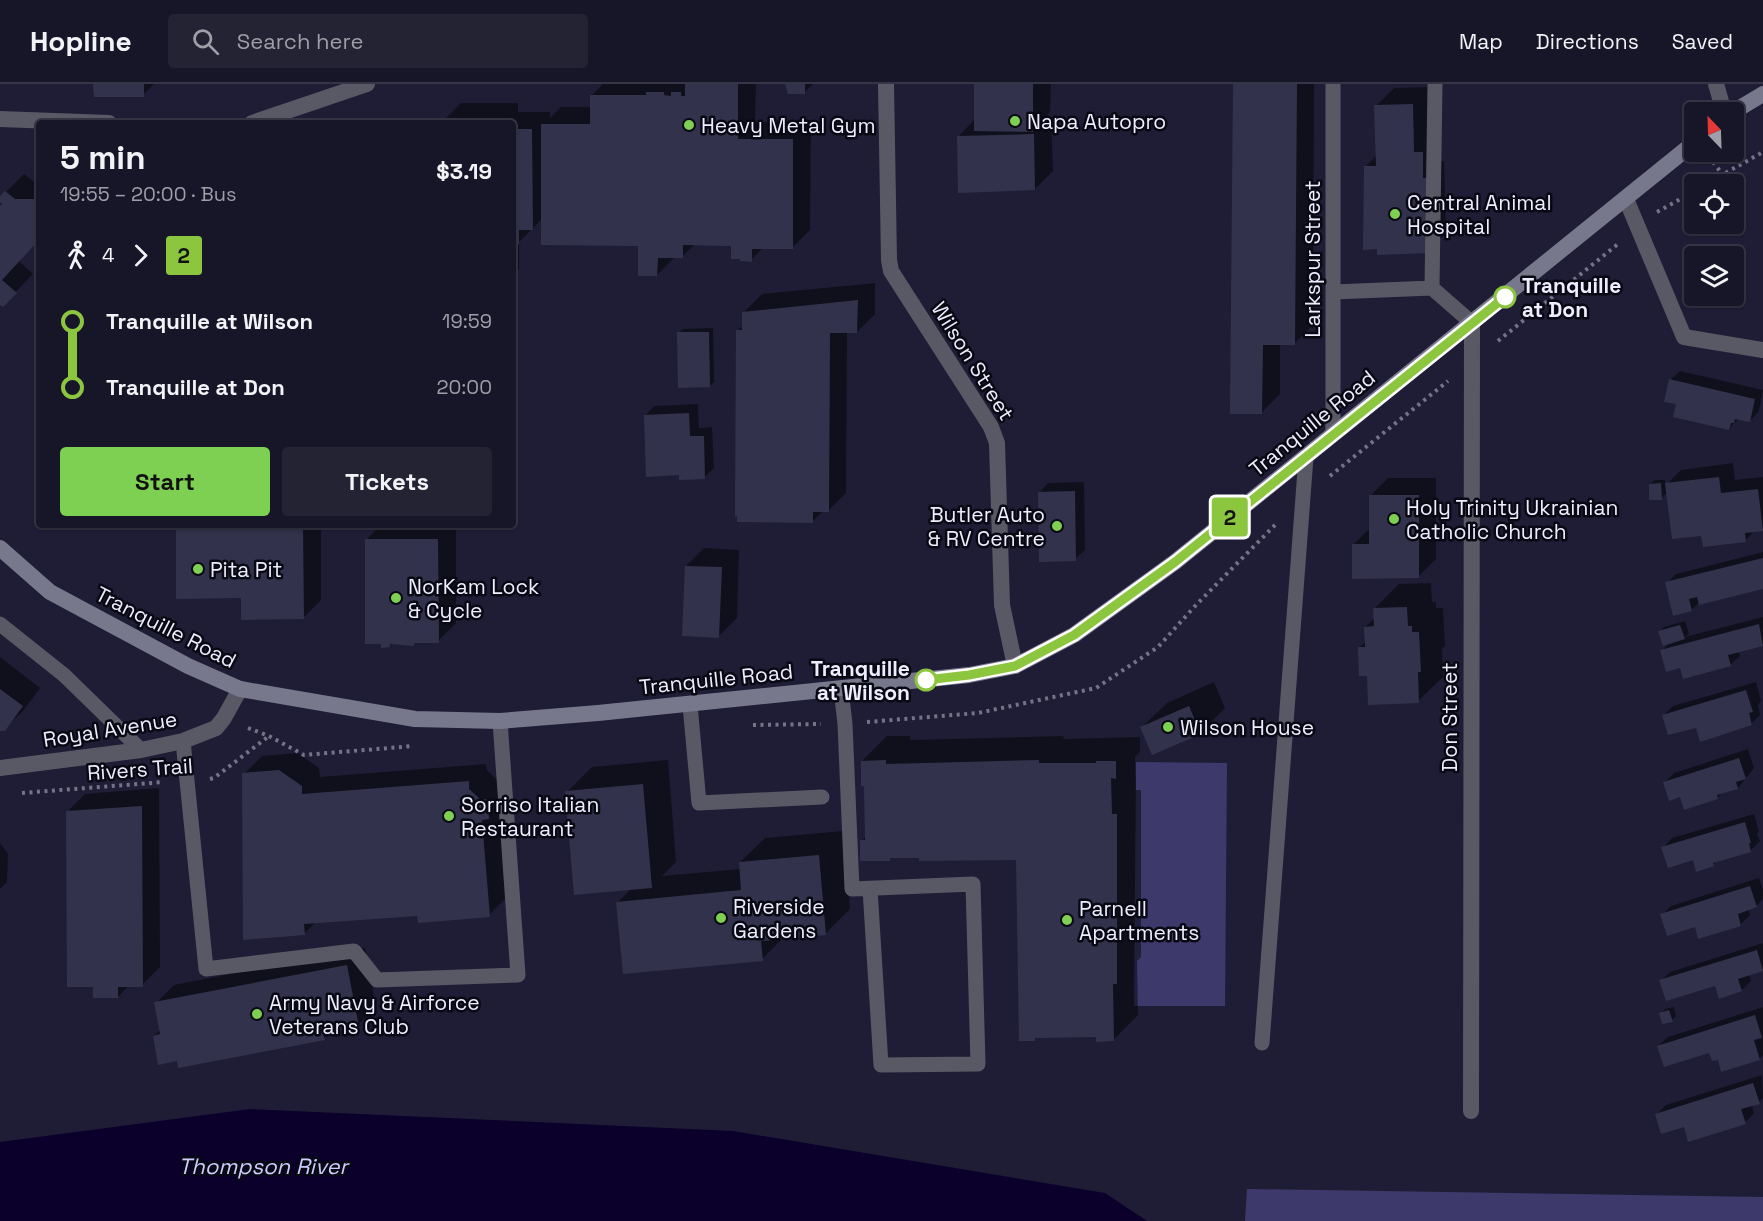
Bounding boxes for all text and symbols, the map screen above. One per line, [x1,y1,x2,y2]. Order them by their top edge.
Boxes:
search box [168,14,588,68]
text: Hopline [30,23,132,59]
icon: search [189,25,222,58]
text: Search here [237,27,363,55]
text: Map [1459,28,1503,55]
text: Directions [1536,28,1639,55]
text: Saved [1672,28,1733,55]
north arrow [1684,102,1744,162]
map controls [1684,102,1744,306]
place label: Napa Autopro [1027,108,1166,135]
place label: Heavy Metal Gym [701,112,875,139]
marker: Napa Autopro [1008,114,1022,128]
marker: Heavy Metal Gym [682,118,696,132]
text: 5 min [60,137,145,179]
text: $3.19 [436,157,492,185]
button: locate [1684,174,1744,234]
street label: Larkspur Street [1299,180,1326,338]
text: 19:55 – 20:00 · Bus [60,181,237,207]
place label: Central Animal Hospital [1407,189,1552,240]
marker: Central Animal Hospital [1388,207,1402,221]
icon: walk [60,239,93,272]
icon: forward [124,239,157,272]
text: 4 [102,242,115,268]
text: 2 [178,242,190,269]
button: layers [1684,246,1744,306]
place label: Tranquille at Don [1522,272,1621,323]
marker: Tranquille at Don [1494,286,1516,308]
street label: Wilson Street [926,297,1020,425]
text: Tranquille at Wilson [106,307,313,335]
text: 19:59 [442,308,492,334]
street label: Tranquille Road [1243,364,1381,482]
text: Tranquille at Don [106,373,285,401]
text: 20:00 [436,374,492,400]
button: Start [60,447,270,516]
button: Tickets [282,447,492,516]
place label: Holy Trinity Ukrainian Catholic Church [1406,494,1618,545]
line badge: 2 [1210,498,1250,536]
place label: Butler Auto & RV Centre [928,501,1045,552]
text: 2 [1224,504,1236,531]
marker: Holy Trinity Ukrainian Catholic Church [1387,512,1401,526]
marker: Butler Auto & RV Centre [1050,519,1064,533]
place label: Pita Pit [210,556,282,583]
marker: Pita Pit [191,562,205,576]
place label: NorKam Lock & Cycle [408,573,539,624]
street label: Tranquille Road [91,580,241,674]
marker: NorKam Lock & Cycle [389,591,403,605]
place label: Tranquille at Wilson [811,655,910,706]
street label: Tranquille Road [638,658,794,700]
street label: Don Street [1436,662,1463,772]
marker: Tranquille at Wilson [915,669,937,691]
street label: Royal Avenue [41,705,179,753]
place label: Wilson House [1180,714,1314,741]
marker: Wilson House [1161,720,1175,734]
street label: Rivers Trail [86,752,194,786]
place label: Sorriso Italian Restaurant [461,791,599,842]
marker: Sorriso Italian Restaurant [442,809,456,823]
place label: Riverside Gardens [733,893,825,944]
place label: Parnell Apartments [1079,895,1199,946]
marker: Riverside Gardens [714,911,728,925]
marker: Parnell Apartments [1060,913,1074,927]
place label: Army Navy & Airforce Veterans Club [269,989,480,1040]
marker: Army Navy & Airforce Veterans Club [250,1007,264,1021]
water label: Thompson River [178,1152,350,1180]

